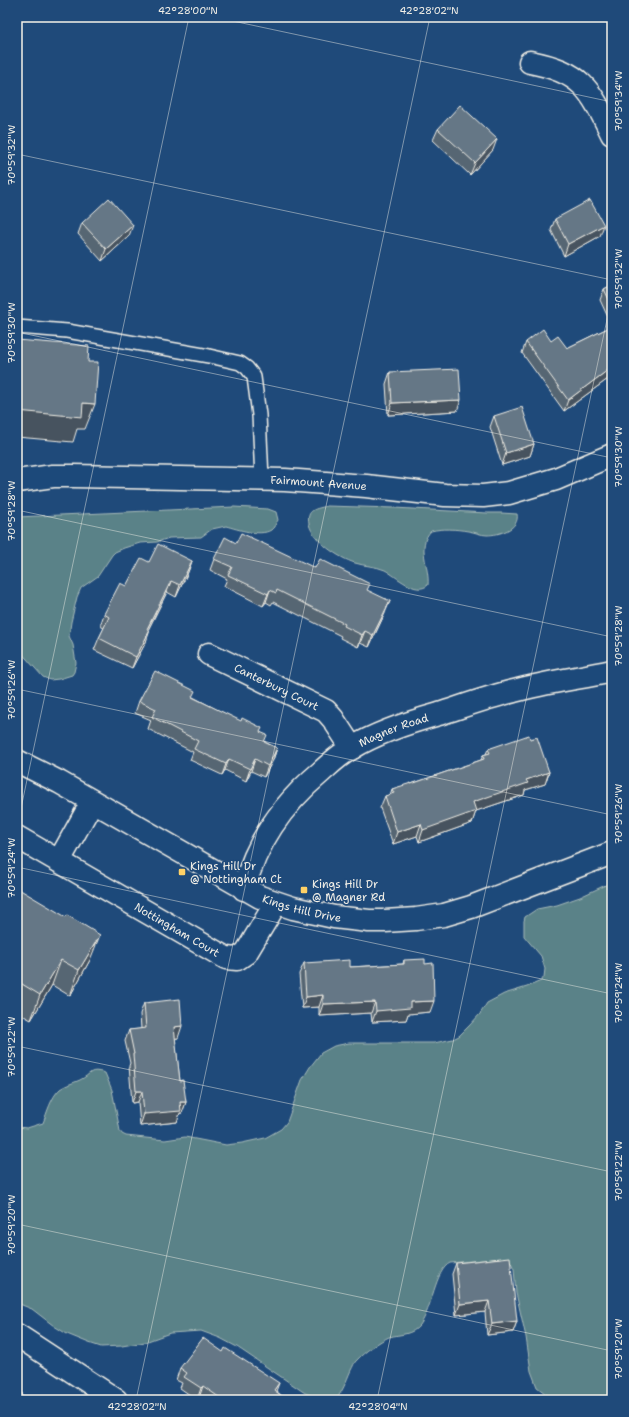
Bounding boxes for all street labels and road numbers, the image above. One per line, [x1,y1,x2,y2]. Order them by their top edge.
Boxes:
street label: Fairmount Avenue [270,472,367,494]
street label: Canterbury Court [232,660,321,714]
street label: Magner Road [356,710,430,750]
street label: Kings Hill Drive [261,891,342,925]
street label: Nottingham Court [132,899,223,960]

